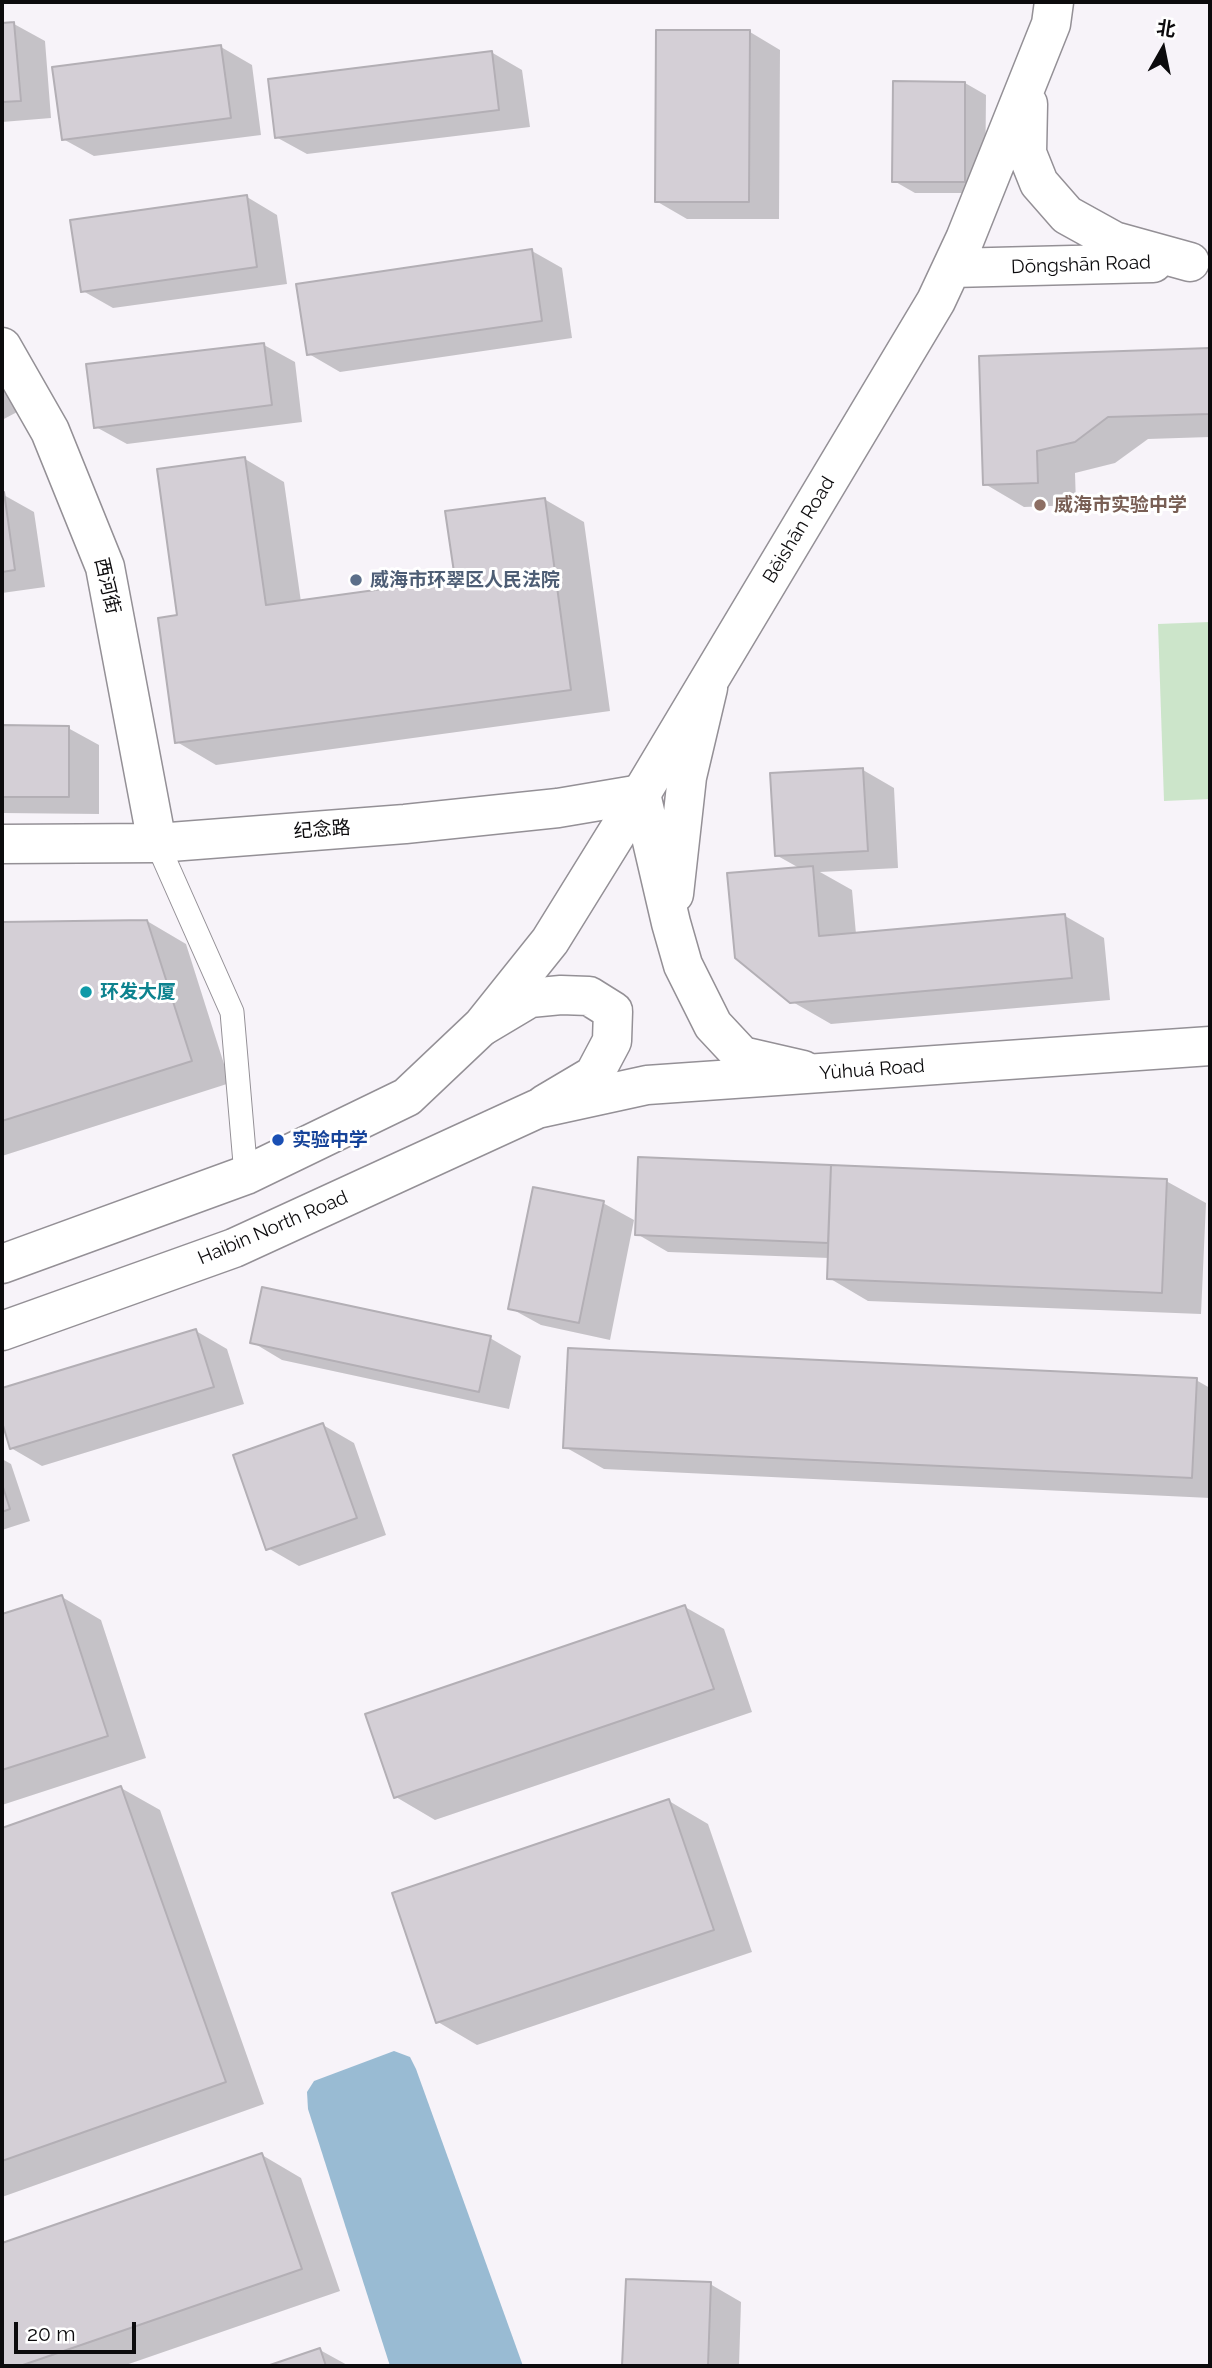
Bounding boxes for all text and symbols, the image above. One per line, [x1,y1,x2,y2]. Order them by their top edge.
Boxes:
north arrow [1128,14,1198,84]
text: 北 [1155,16,1177,41]
street label: Dōngshān Road [1011,251,1151,279]
street label: Běishān Road [758,473,840,587]
place label: 威海市实验中学 [1054,494,1187,516]
marker: 威海市实验中学 [1032,497,1048,513]
street label: 西河街 [89,556,125,616]
place label: 威海市环翠区人民法院 [370,569,560,591]
marker: 威海市环翠区人民法院 [348,572,364,588]
street label: 纪念路 [293,817,351,843]
place label: 环发大厦 [100,981,176,1003]
marker: 环发大厦 [78,984,94,1000]
street label: Yùhuá Road [819,1055,925,1085]
place label: 实验中学 [292,1129,368,1151]
marker: 实验中学 [270,1132,286,1148]
street label: Haibin North Road [195,1186,351,1270]
scale bar [18,2308,140,2352]
text: 20 m [27,2321,75,2346]

